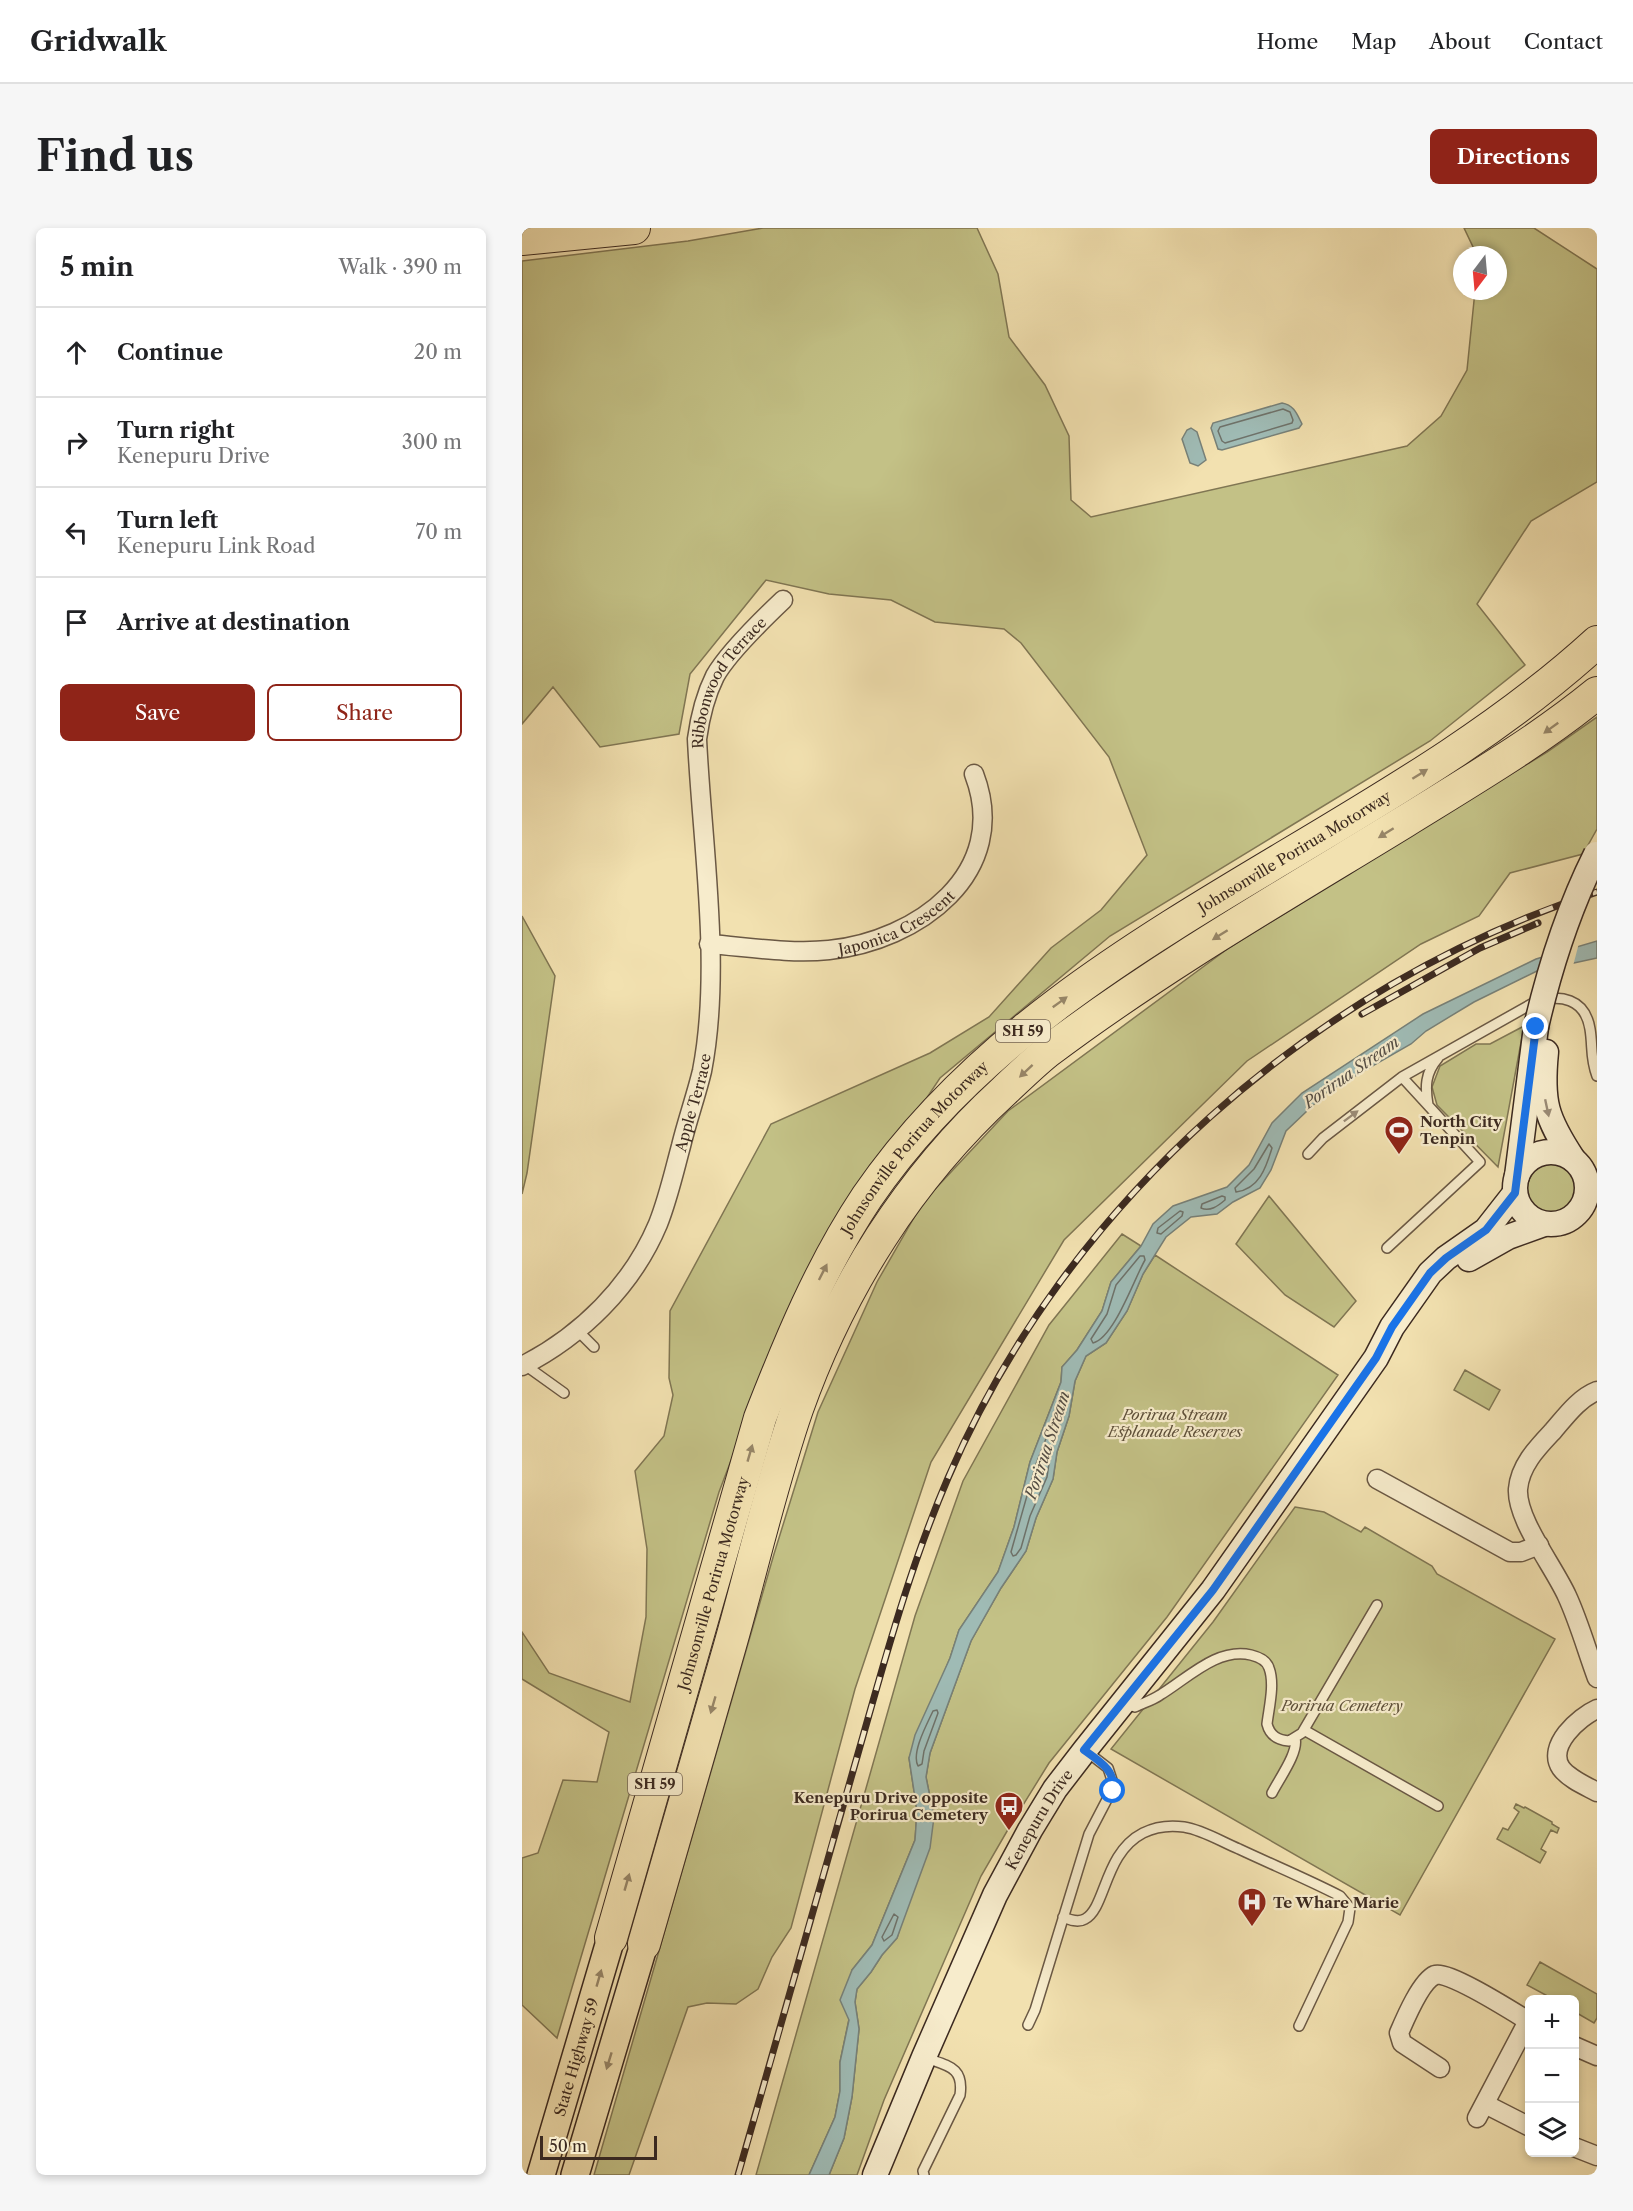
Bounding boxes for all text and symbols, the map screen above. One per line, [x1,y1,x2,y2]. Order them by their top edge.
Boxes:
text: Gridwalk [30,24,166,58]
text: Home [1257,29,1318,54]
text: Map [1351,29,1396,54]
text: About [1429,29,1491,54]
text: Contact [1524,29,1603,54]
button: Directions [1430,129,1597,184]
text: Find us [36,130,194,182]
north arrow [1453,246,1507,300]
text: 5 min [60,251,134,283]
text: Walk · 390 m [339,255,462,279]
icon: ahead [60,336,93,369]
text: Continue [117,339,223,366]
text: 20 m [414,340,462,364]
text: Turn right [117,417,235,444]
icon: right [60,426,93,459]
text: 300 m [402,430,462,454]
text: Kenepuru Drive [117,444,270,468]
text: Turn left [117,507,218,534]
icon: left [60,516,93,549]
text: 70 m [416,520,462,544]
text: Kenepuru Link Road [117,534,315,558]
icon: arrive [60,606,93,639]
text: Arrive at destination [117,609,350,636]
street label: Ribbonwood Terrace [687,613,770,749]
button: Save [60,684,255,741]
button: Share [267,684,462,741]
one-way arrow [1543,722,1558,734]
one-way arrow [1412,768,1428,779]
street label: Johnsonville Porirua Motorway [1192,786,1395,918]
one-way arrow [1378,827,1394,838]
street label: Japonica Crescent [835,886,959,959]
one-way arrow [1212,930,1228,941]
one-way arrow [1052,996,1068,1008]
route end [1522,1013,1548,1039]
road number: SH 59 [996,1020,1050,1042]
water label: Porirua Stream [1298,1032,1403,1114]
street label: Apple Terrace [670,1052,714,1155]
street label: Johnsonville Porirua Motorway [835,1056,992,1240]
one-way arrow [1019,1064,1034,1077]
one-way arrow [1543,1099,1553,1117]
one-way arrow [1343,1110,1359,1122]
place label: North City Tenpin [1420,1112,1503,1148]
sports icon: North City Tenpin [1383,1114,1415,1156]
one-way arrow [817,1263,827,1281]
water label: Porirua Stream [1020,1389,1074,1503]
park label: Porirua Stream Esplanade Reserves [1107,1405,1243,1441]
one-way arrow [746,1444,755,1462]
street label: Johnsonville Porirua Motorway [672,1474,752,1694]
one-way arrow [708,1696,717,1714]
park label: Porirua Cemetery [1280,1696,1403,1715]
street label: Kenepuru Drive [1001,1765,1076,1873]
road number: SH 59 [628,1773,682,1795]
route start [1099,1777,1125,1803]
place label: Kenepuru Drive opposite Porirua Cemetery [793,1788,989,1824]
bus stop icon: Kenepuru Drive opposite Porirua Cemetery [993,1790,1025,1832]
one-way arrow [623,1873,632,1891]
hospital icon: Te Whare Marie [1236,1886,1268,1928]
place label: Te Whare Marie [1273,1893,1399,1912]
one-way arrow [595,1969,604,1987]
map controls [1525,1995,1579,2157]
button: + [1525,1995,1579,2049]
street label: State Highway 59 [549,1996,602,2119]
button: − [1525,2049,1579,2103]
one-way arrow [604,2052,613,2070]
button: layers [1525,2103,1579,2157]
scale bar [540,2133,657,2160]
text: 50 m [549,2136,587,2156]

